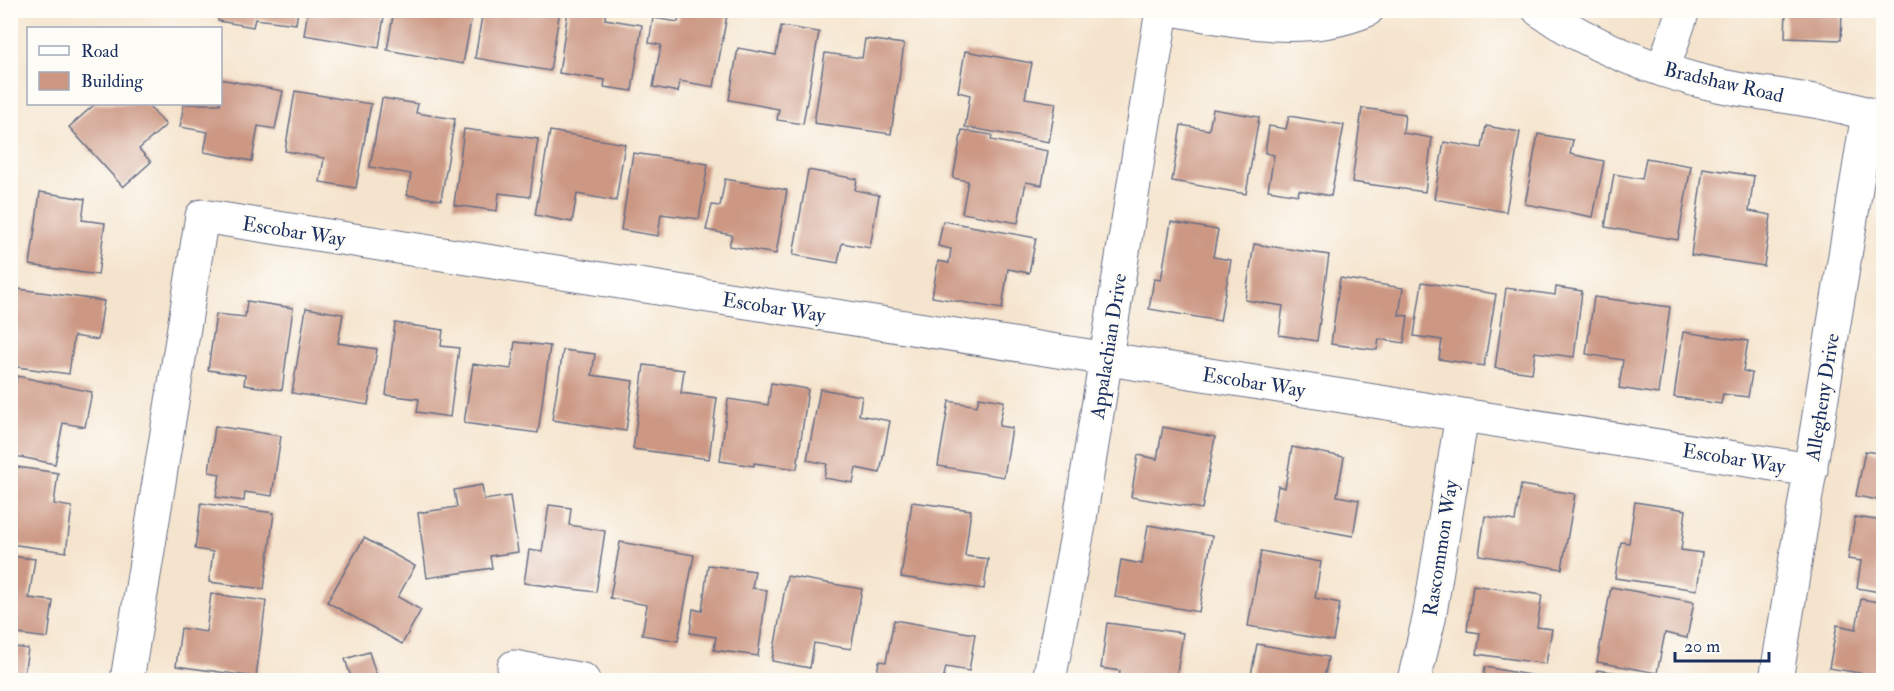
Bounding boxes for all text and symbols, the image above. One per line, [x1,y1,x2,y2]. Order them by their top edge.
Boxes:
legend [27,27,222,105]
text: Road [81,40,119,63]
street label: Bradshaw Road [1662,57,1786,108]
text: Building [81,70,144,93]
street label: Escobar Way [241,211,348,252]
street label: Appalachian Drive [1085,272,1133,422]
street label: Escobar Way [721,287,828,328]
street label: Allegheny Drive [1800,332,1845,464]
street label: Escobar Way [1201,362,1308,403]
street label: Escobar Way [1681,438,1788,479]
street label: Rascommon Way [1417,477,1464,618]
scale bar [1675,625,1770,663]
text: 20 m [1684,635,1720,658]

